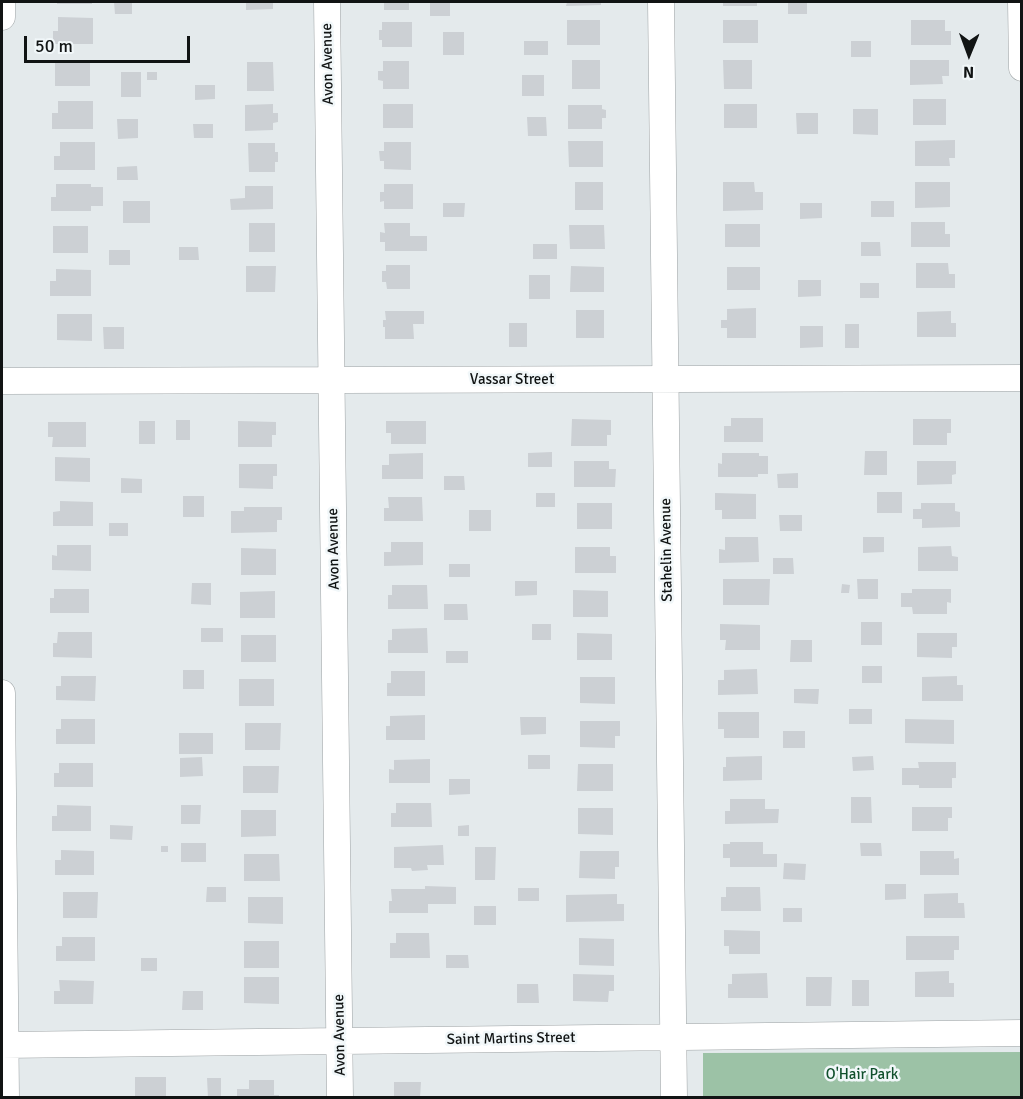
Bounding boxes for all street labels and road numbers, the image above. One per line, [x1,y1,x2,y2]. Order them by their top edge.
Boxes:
street label: Avon Avenue [318,23,338,105]
street label: Vassar Street [470,371,554,389]
street label: Stahelin Avenue [657,498,677,602]
street label: Avon Avenue [324,508,344,590]
street label: Avon Avenue [330,994,350,1076]
street label: Saint Martins Street [446,1029,576,1049]

